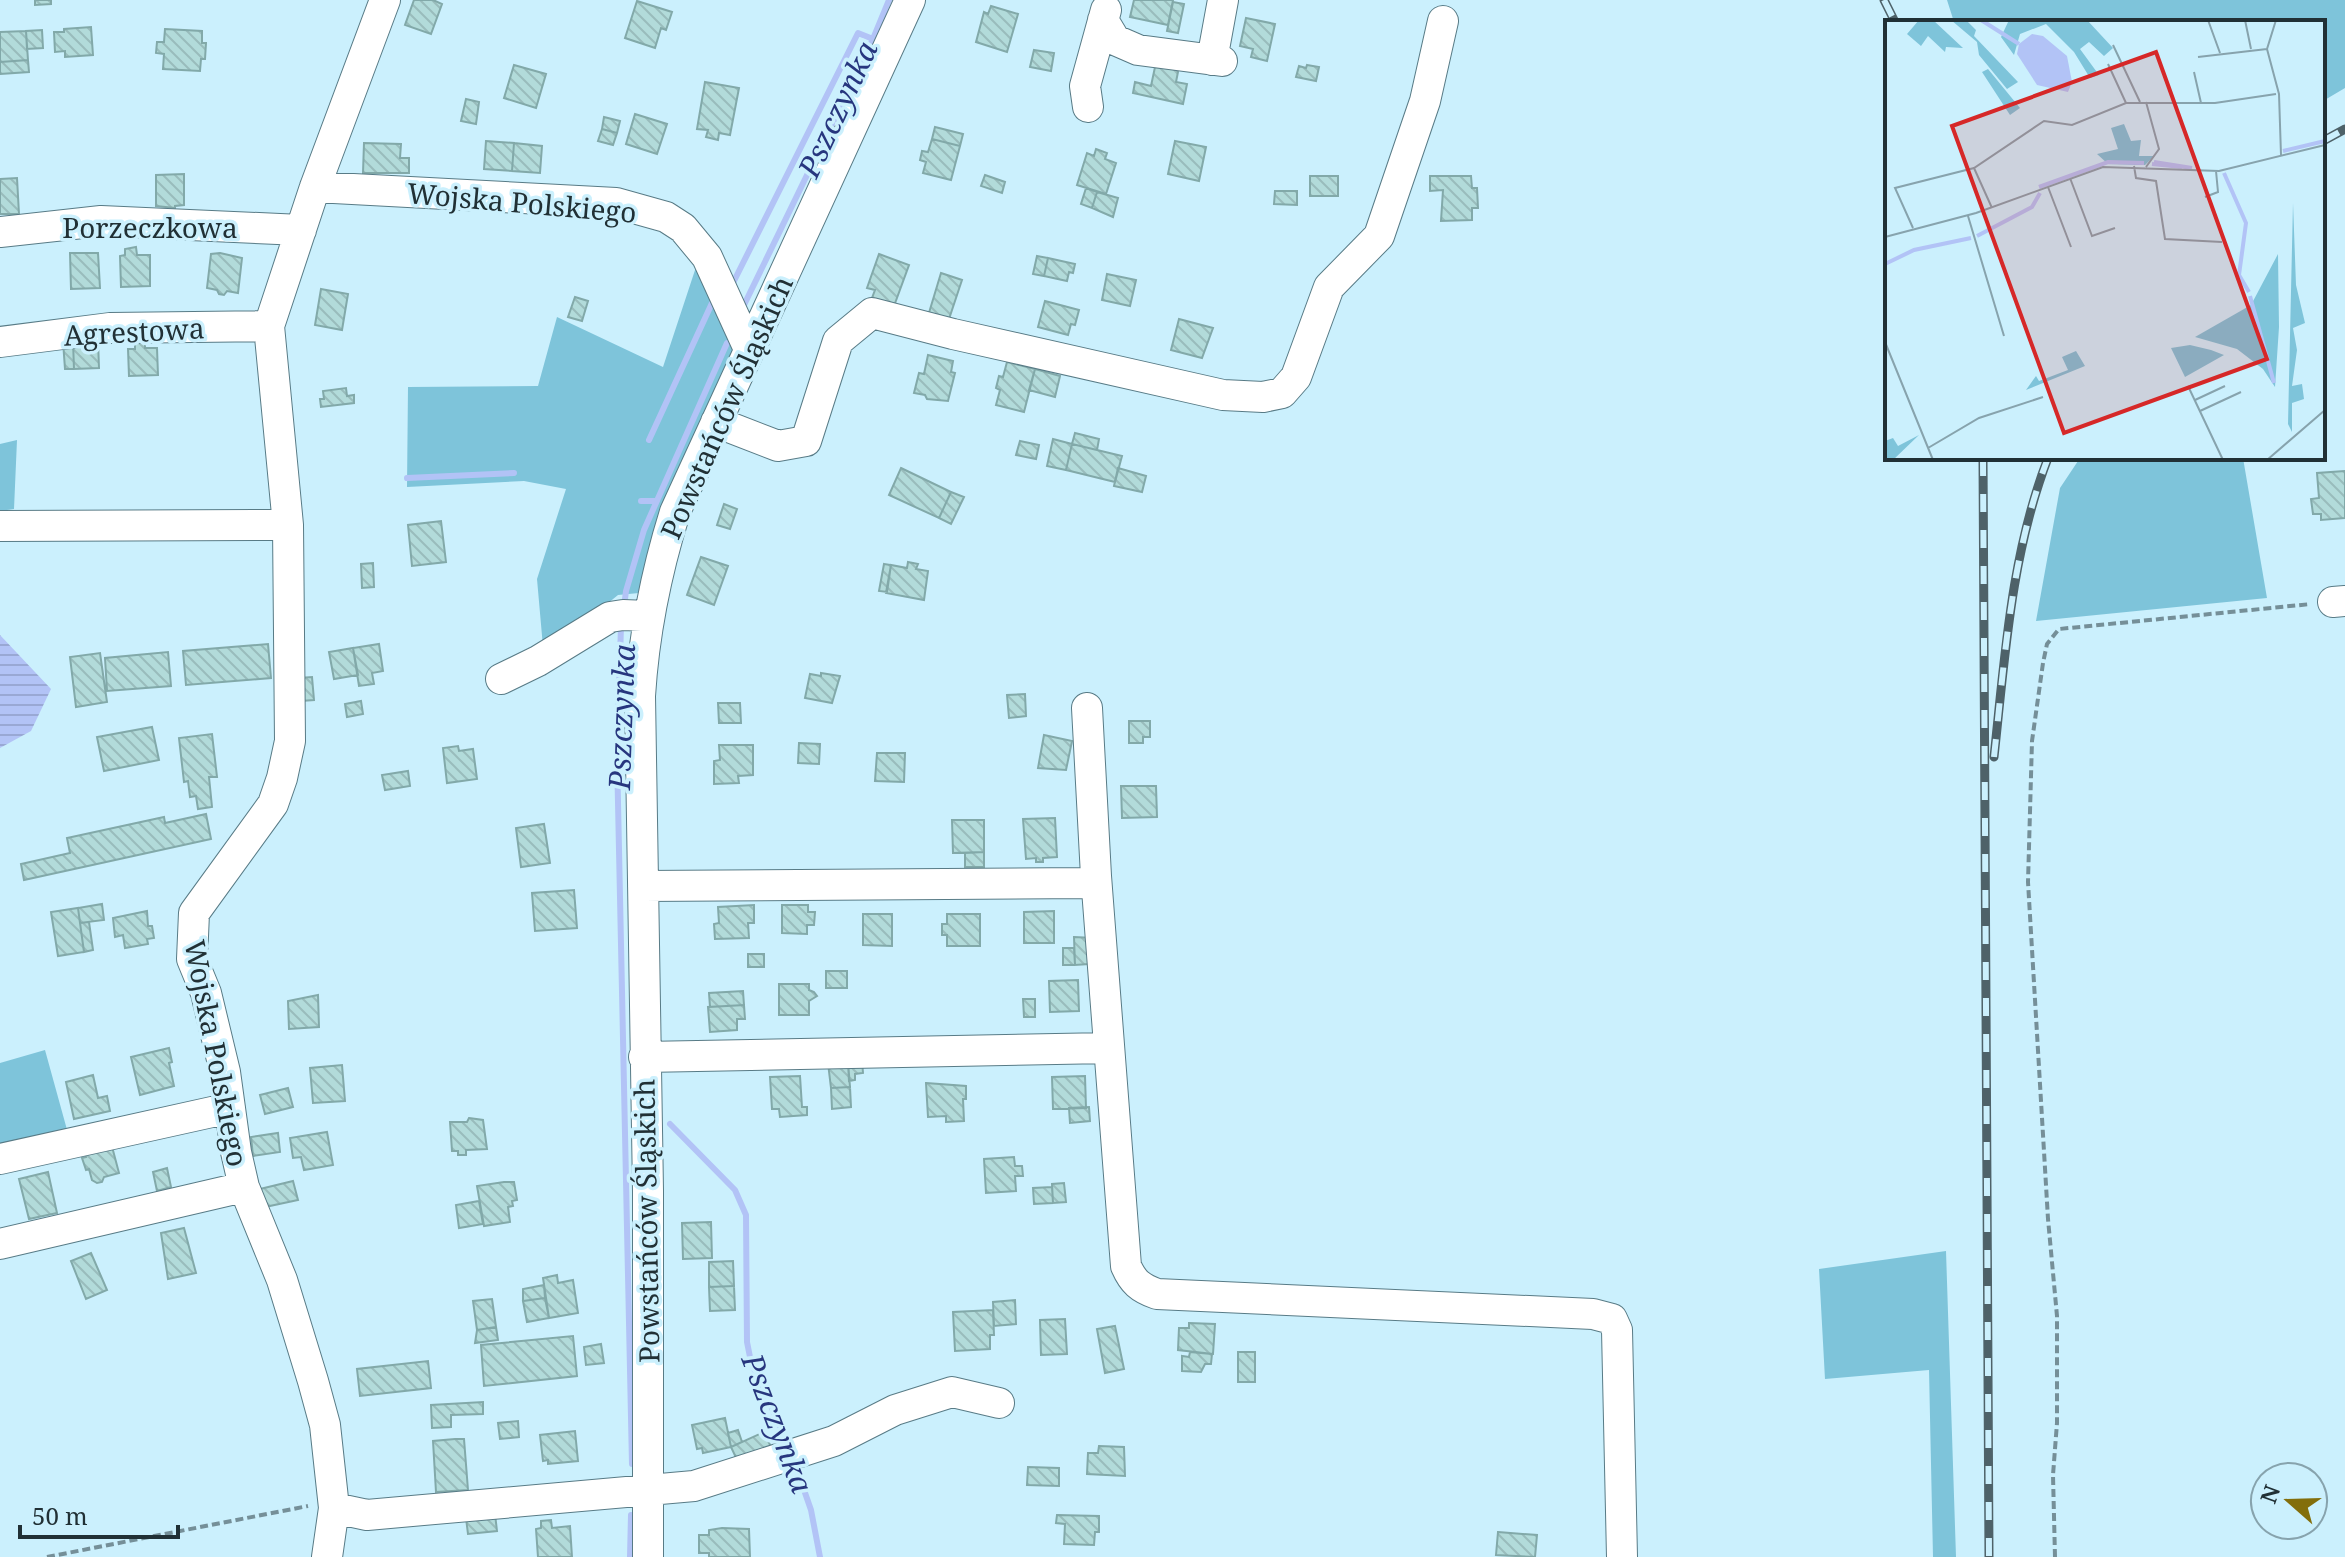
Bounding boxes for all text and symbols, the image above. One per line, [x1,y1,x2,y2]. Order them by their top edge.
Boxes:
inset map [1885,20,2325,460]
water label: Pszczynka [787,34,887,185]
street label: Wojska Polskiego [406,173,638,231]
street label: Porzeczkowa [62,208,238,246]
street label: Powstańców Śląskich [651,270,801,544]
street label: Agrestowa [63,308,205,354]
water label: Pszczynka [598,643,644,792]
street label: Wojska Polskiego [176,936,258,1170]
street label: Powstańców Śląskich [625,1079,667,1363]
water label: Pszczynka [732,1347,824,1499]
north arrow [2249,1461,2329,1541]
text: N [2252,1481,2286,1507]
scale bar [20,1489,178,1539]
text: 50 m [32,1499,88,1532]

